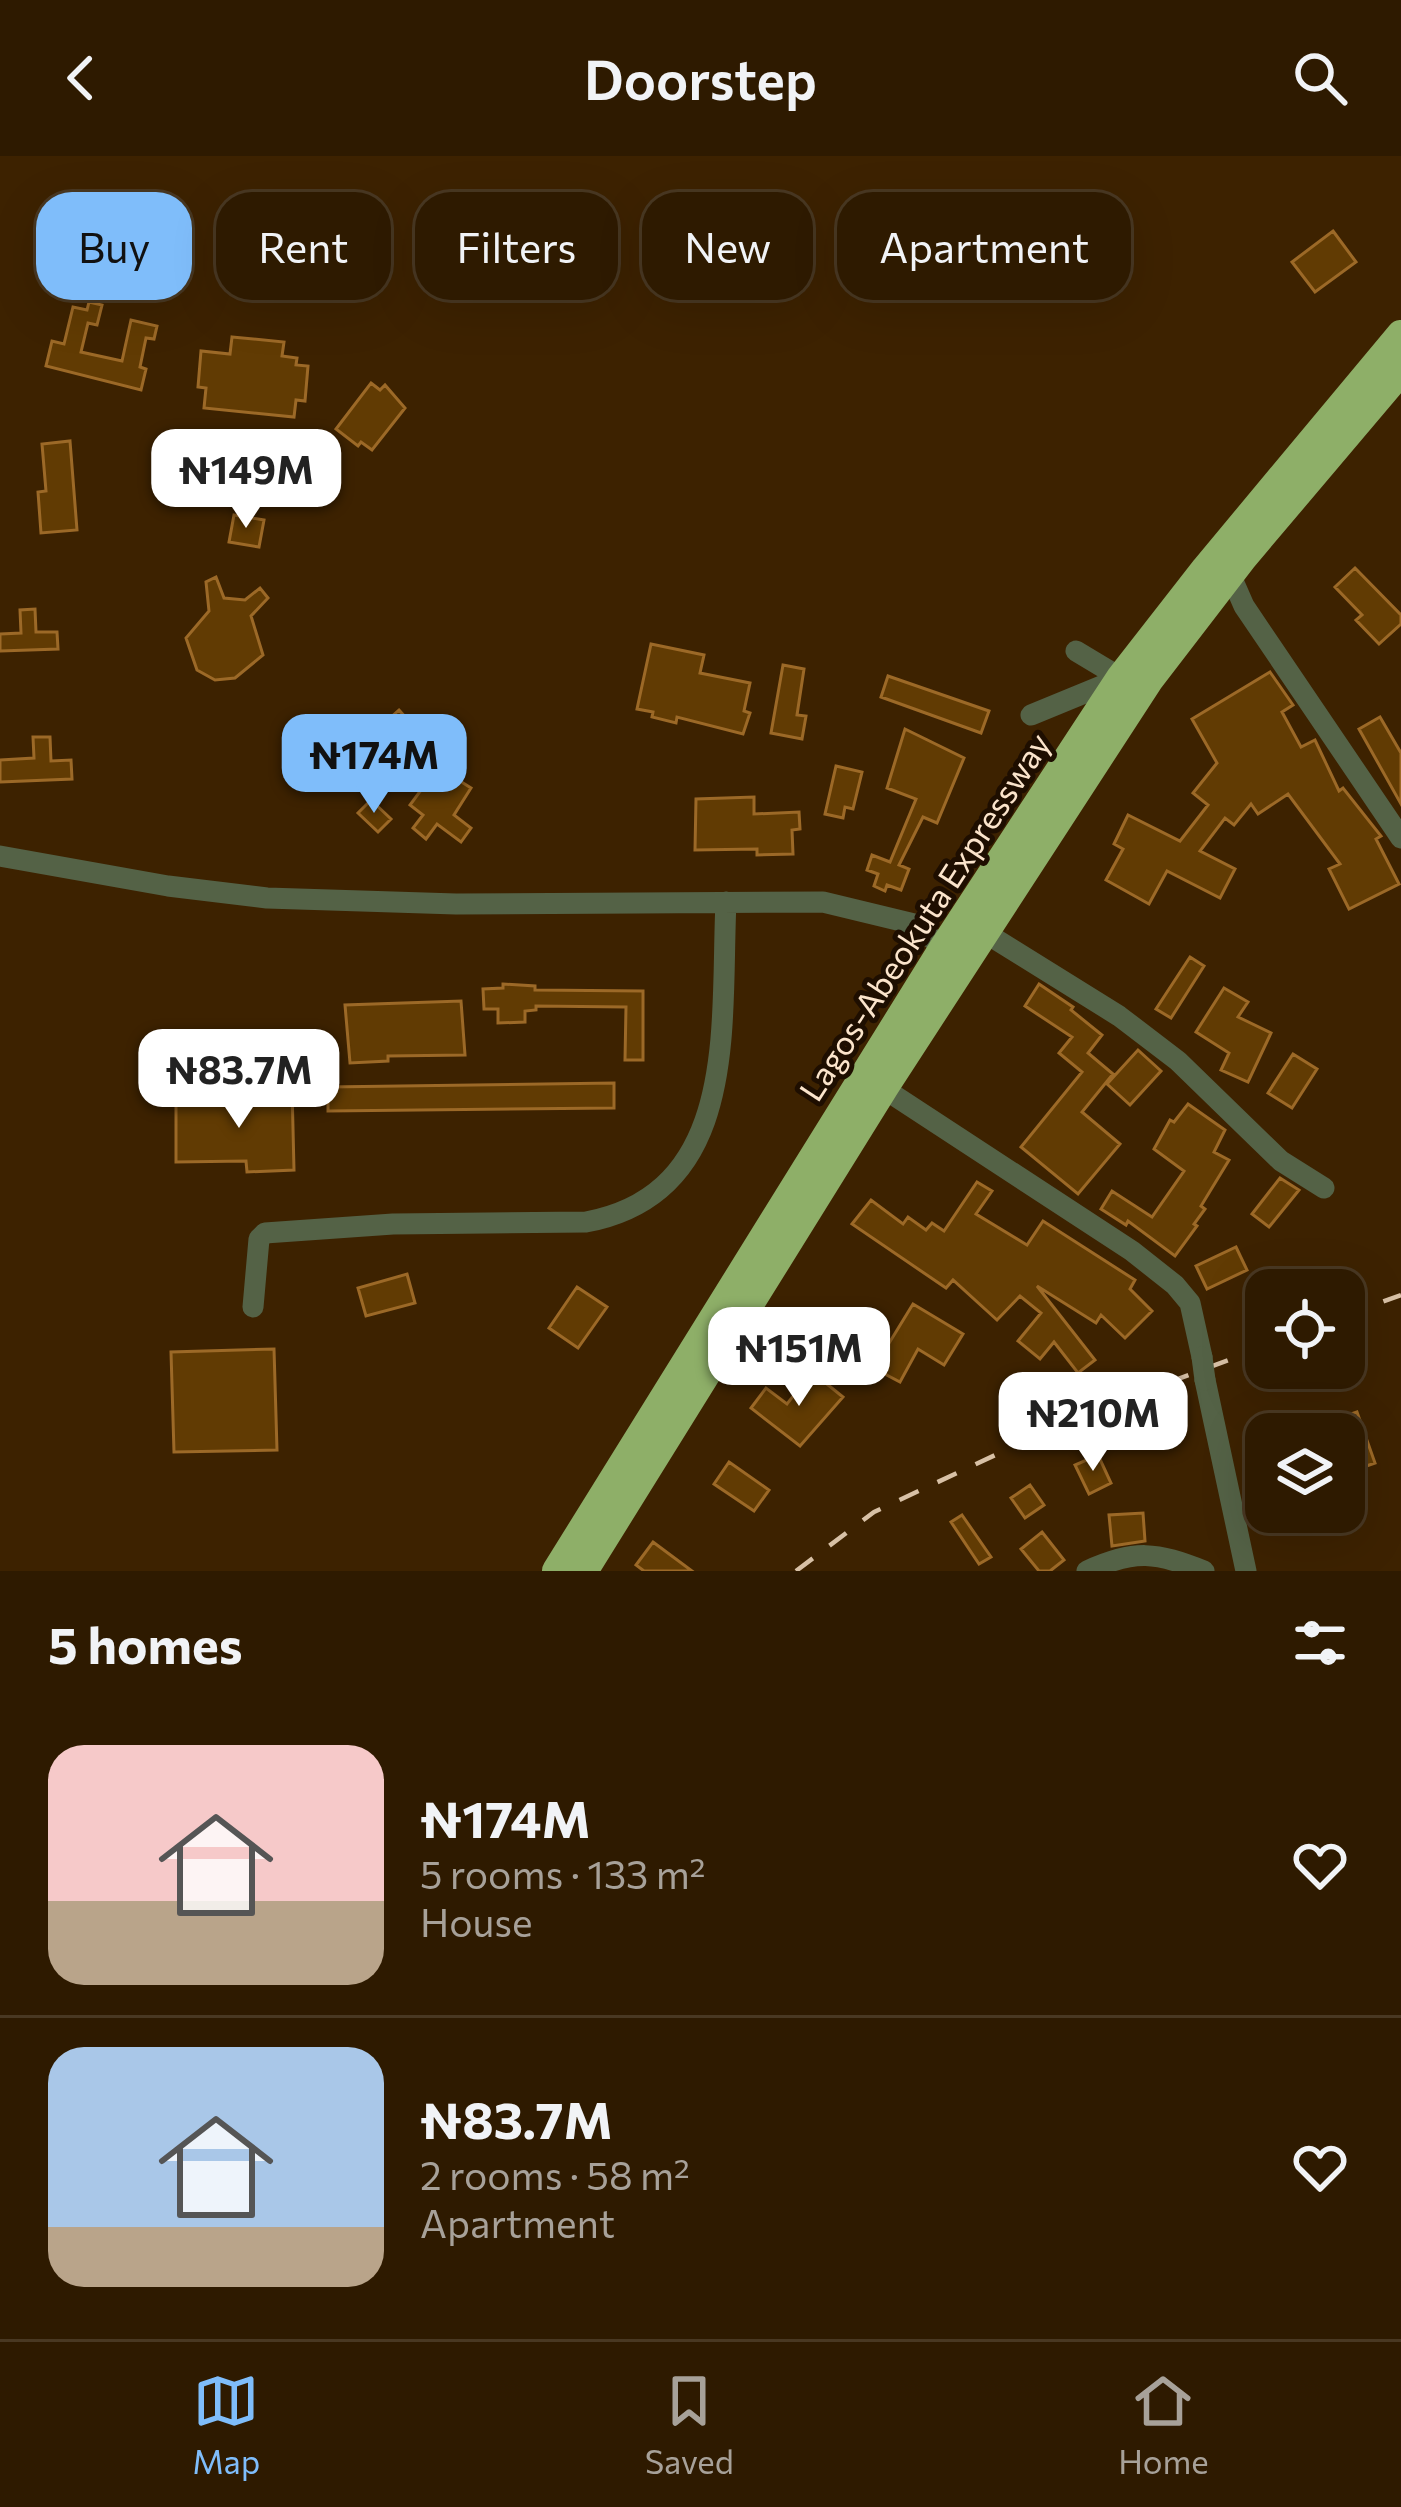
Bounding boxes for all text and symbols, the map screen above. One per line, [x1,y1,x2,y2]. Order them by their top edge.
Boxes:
icon: back [48,45,114,111]
text: Doorstep [584,45,817,111]
icon: search [1287,45,1353,111]
chip: Buy [36,192,192,300]
chip: Rent [216,192,391,300]
chip: Filters [415,192,618,300]
chip: New [642,192,813,300]
chip: Apartment [837,192,1131,300]
pin: ₦149M [162,429,330,531]
text: ₦149M [178,444,314,492]
pin: ₦174M [290,714,458,816]
street label: Lagos-Abeokuta Expressway [789,724,1058,1108]
text: ₦174M [309,729,439,777]
pin: ₦83.7M [141,1029,337,1131]
text: ₦83.7M [165,1044,313,1092]
map controls [1245,1269,1365,1533]
button: locate [1245,1269,1365,1389]
pin: ₦151M [715,1307,883,1409]
text: ₦151M [735,1322,863,1370]
pin: ₦210M [1009,1372,1177,1474]
text: ₦210M [1026,1387,1160,1435]
button: layers [1245,1413,1365,1533]
icon: filters [1287,1610,1353,1676]
text: 5 homes [48,1612,243,1675]
text: ₦174M [420,1786,591,1849]
icon: home [144,1793,288,1937]
icon: heart [1287,1832,1353,1898]
text: 5 rooms · 133 m² [420,1849,706,1897]
text: House [420,1897,533,1945]
text: ₦83.7M [420,2087,613,2150]
icon: home [144,2095,288,2239]
icon: heart [1287,2134,1353,2200]
text: 2 rooms · 58 m² [420,2150,690,2198]
text: Apartment [420,2198,615,2246]
tab: Map [192,2368,260,2481]
tab: Saved [645,2368,734,2481]
tab: Home [1118,2368,1209,2481]

